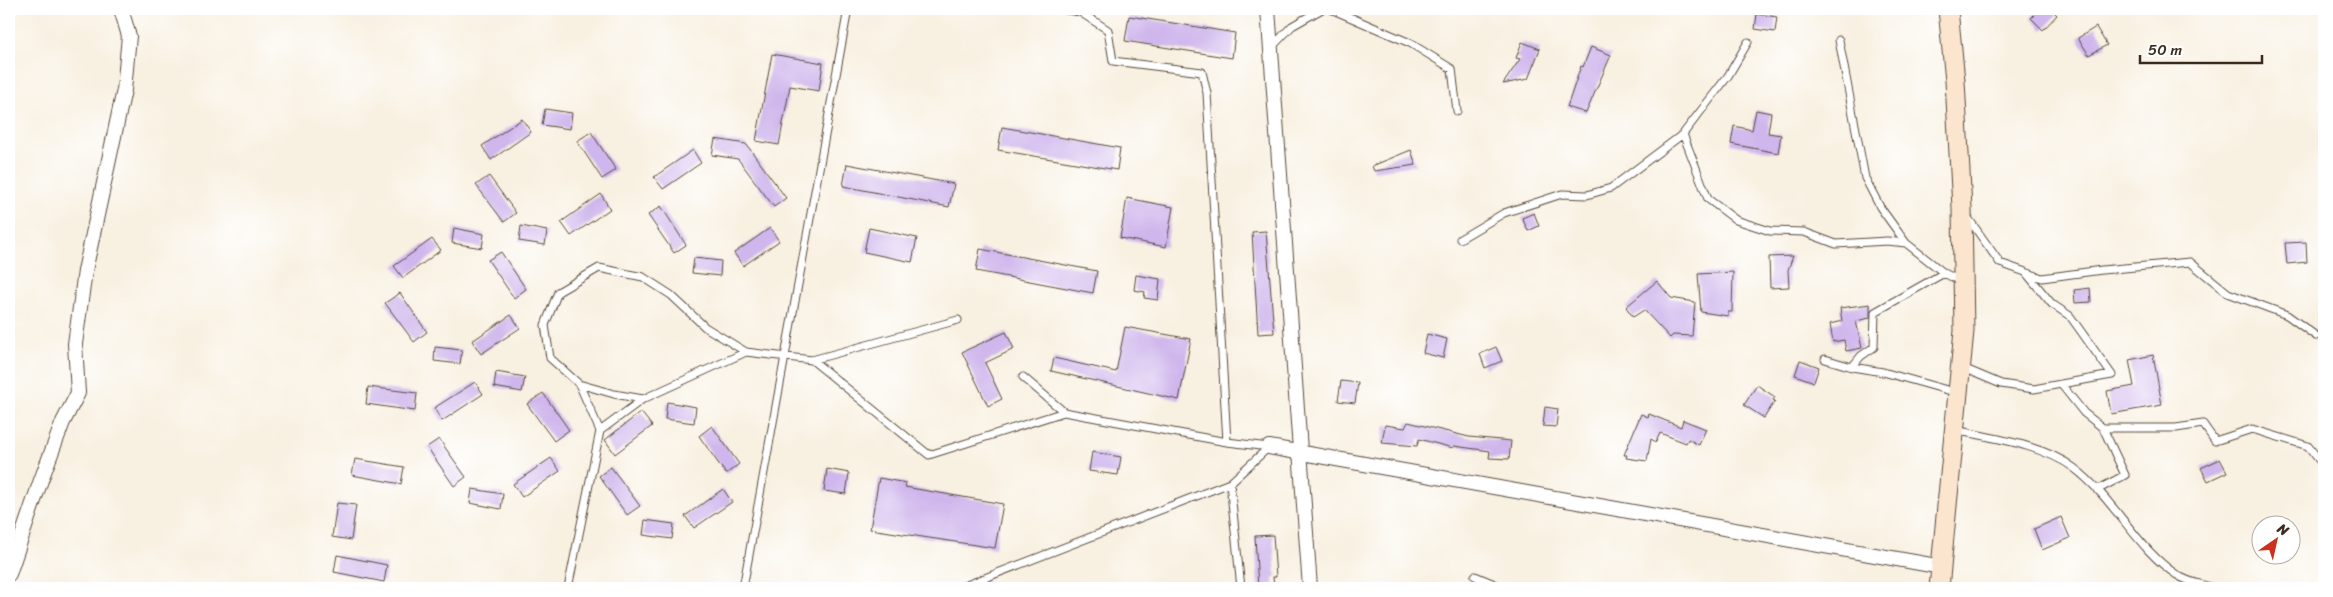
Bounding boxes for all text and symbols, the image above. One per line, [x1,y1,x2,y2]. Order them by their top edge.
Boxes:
scale bar [2140,32,2263,64]
text: 50 m [2148,37,2183,63]
north arrow [2250,514,2300,564]
text: N [2271,516,2294,543]

